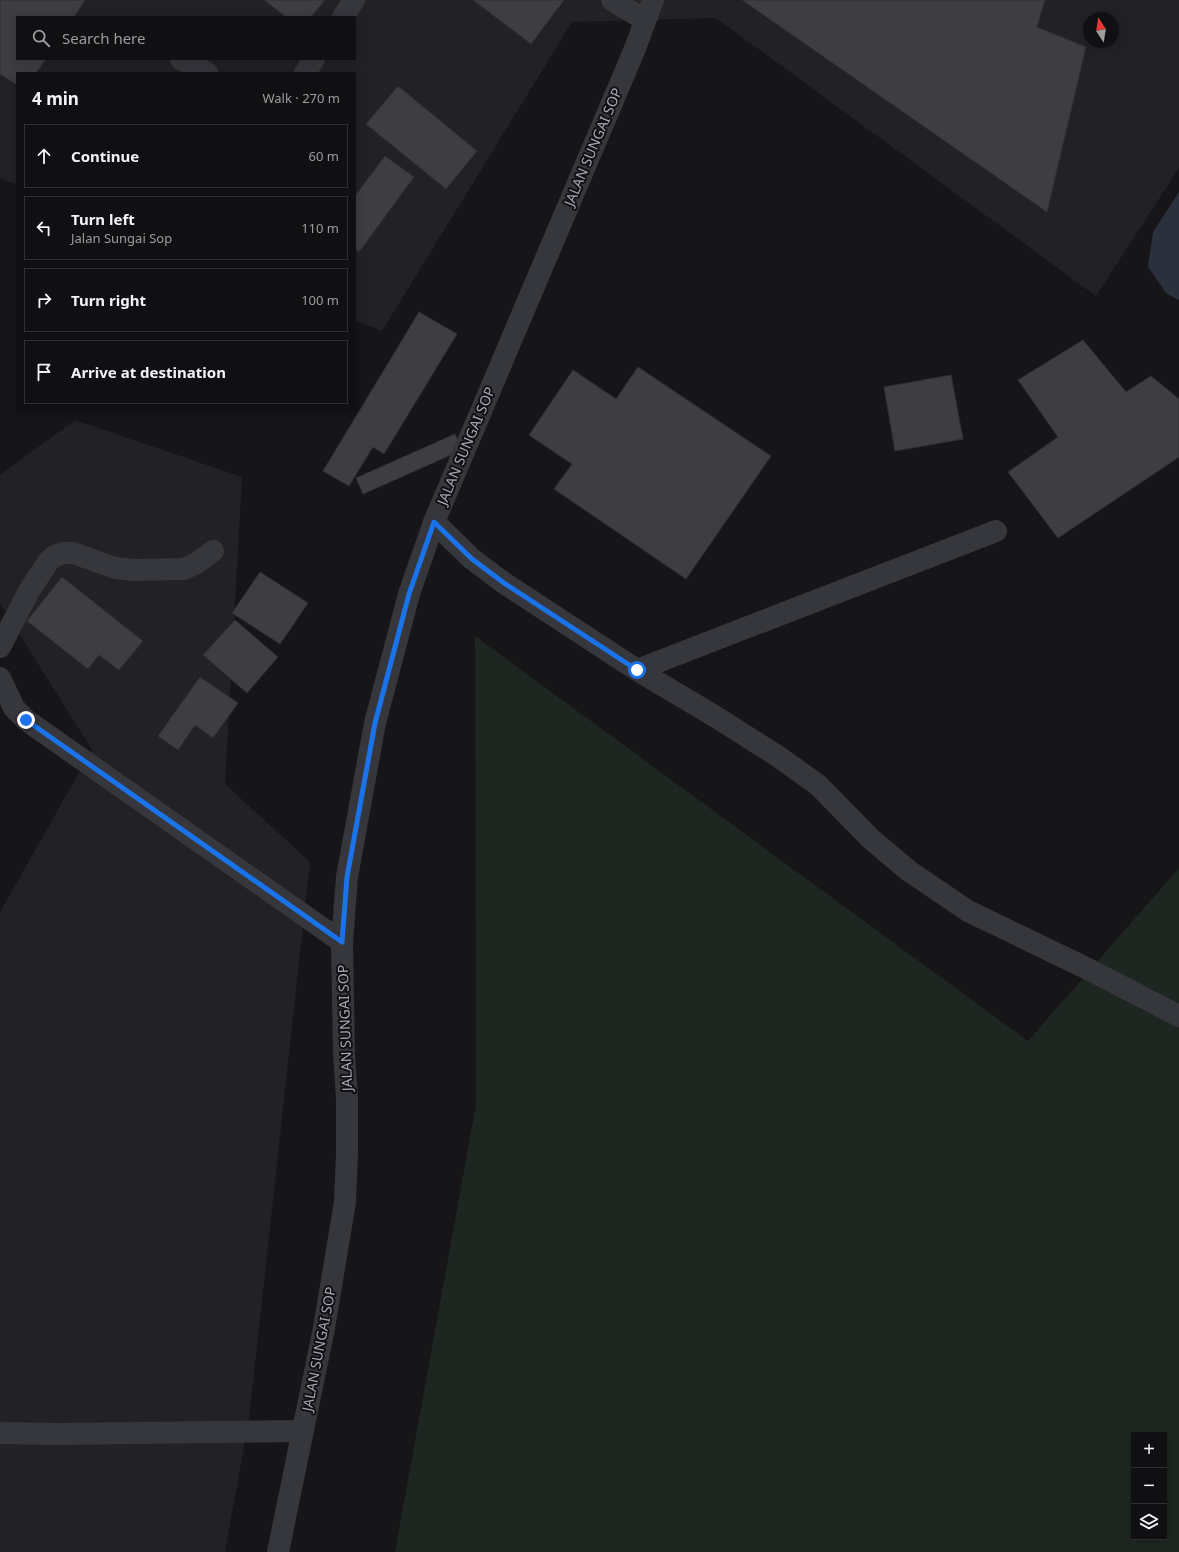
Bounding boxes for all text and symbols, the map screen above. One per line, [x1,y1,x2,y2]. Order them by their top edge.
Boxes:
north arrow [1083,12,1119,48]
search box [16,16,356,60]
icon: search [30,27,52,49]
text: Search here [62,28,145,48]
street label: JALAN SUNGAI SOP [558,85,626,211]
text: 4 min [32,87,79,110]
text: Walk · 270 m [262,89,340,107]
icon: ahead [33,145,55,167]
text: Continue [71,146,139,166]
text: 60 m [309,147,339,165]
text: Turn left [71,209,135,229]
icon: left [33,217,55,239]
text: 110 m [301,219,339,237]
text: Jalan Sungai Sop [71,229,172,247]
icon: right [33,289,55,311]
text: Turn right [71,290,146,310]
text: 100 m [301,291,339,309]
icon: arrive [33,361,55,383]
text: Arrive at destination [71,362,226,382]
street label: JALAN SUNGAI SOP [431,384,499,510]
route start [628,661,646,679]
route end [17,711,35,729]
street label: JALAN SUNGAI SOP [333,964,356,1094]
street label: JALAN SUNGAI SOP [297,1285,340,1415]
map controls [1131,1432,1167,1540]
button: + [1131,1432,1167,1468]
button: − [1131,1468,1167,1504]
button: layers [1131,1504,1167,1540]

